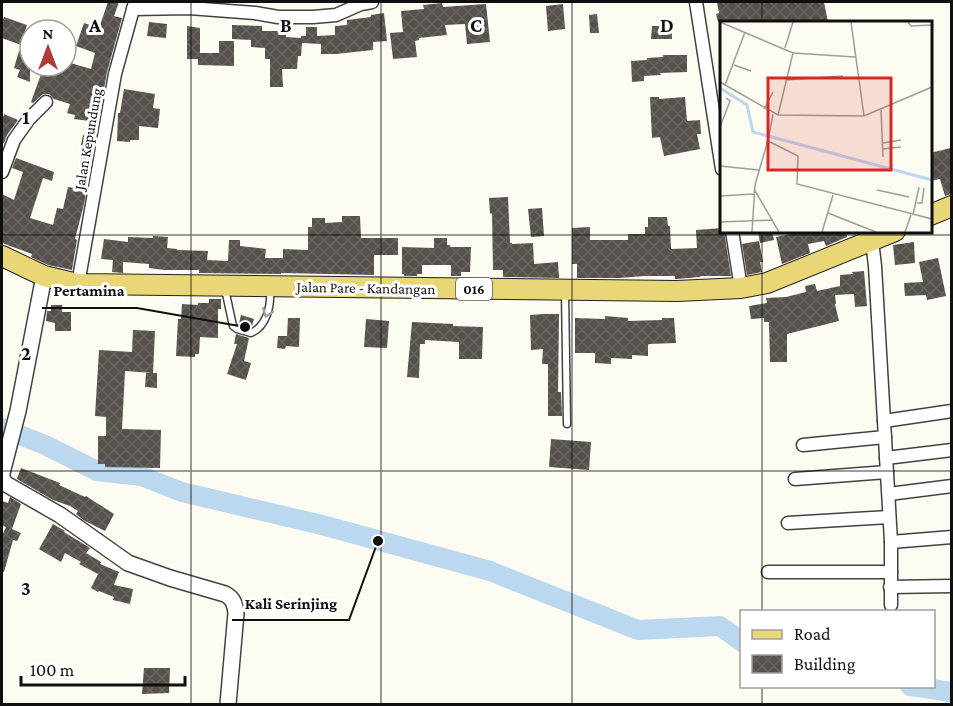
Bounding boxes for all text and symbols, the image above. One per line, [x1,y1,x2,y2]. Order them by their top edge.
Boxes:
text: A [88,14,102,36]
text: B [280,14,292,36]
text: C [470,14,482,36]
text: D [660,14,674,36]
north arrow [18,18,78,78]
inset map [720,21,932,232]
text: N [43,25,54,42]
street label: Jalan Kepundung [71,87,106,193]
text: 1 [22,106,30,128]
callout: Pertamina [42,274,137,308]
road number: 016 [456,278,492,300]
street label: Jalan Pare - Kandangan [295,279,435,298]
text: Pertamina [53,282,125,299]
one-way arrow [261,307,274,317]
text: 2 [21,342,31,364]
text: 3 [21,577,31,599]
callout: Kali Serinjing [232,586,349,620]
text: Kali Serinjing [245,595,337,613]
legend [740,610,935,688]
text: Road [794,624,831,644]
scale bar [21,649,184,687]
text: Building [794,654,856,674]
text: 100 m [30,660,75,680]

